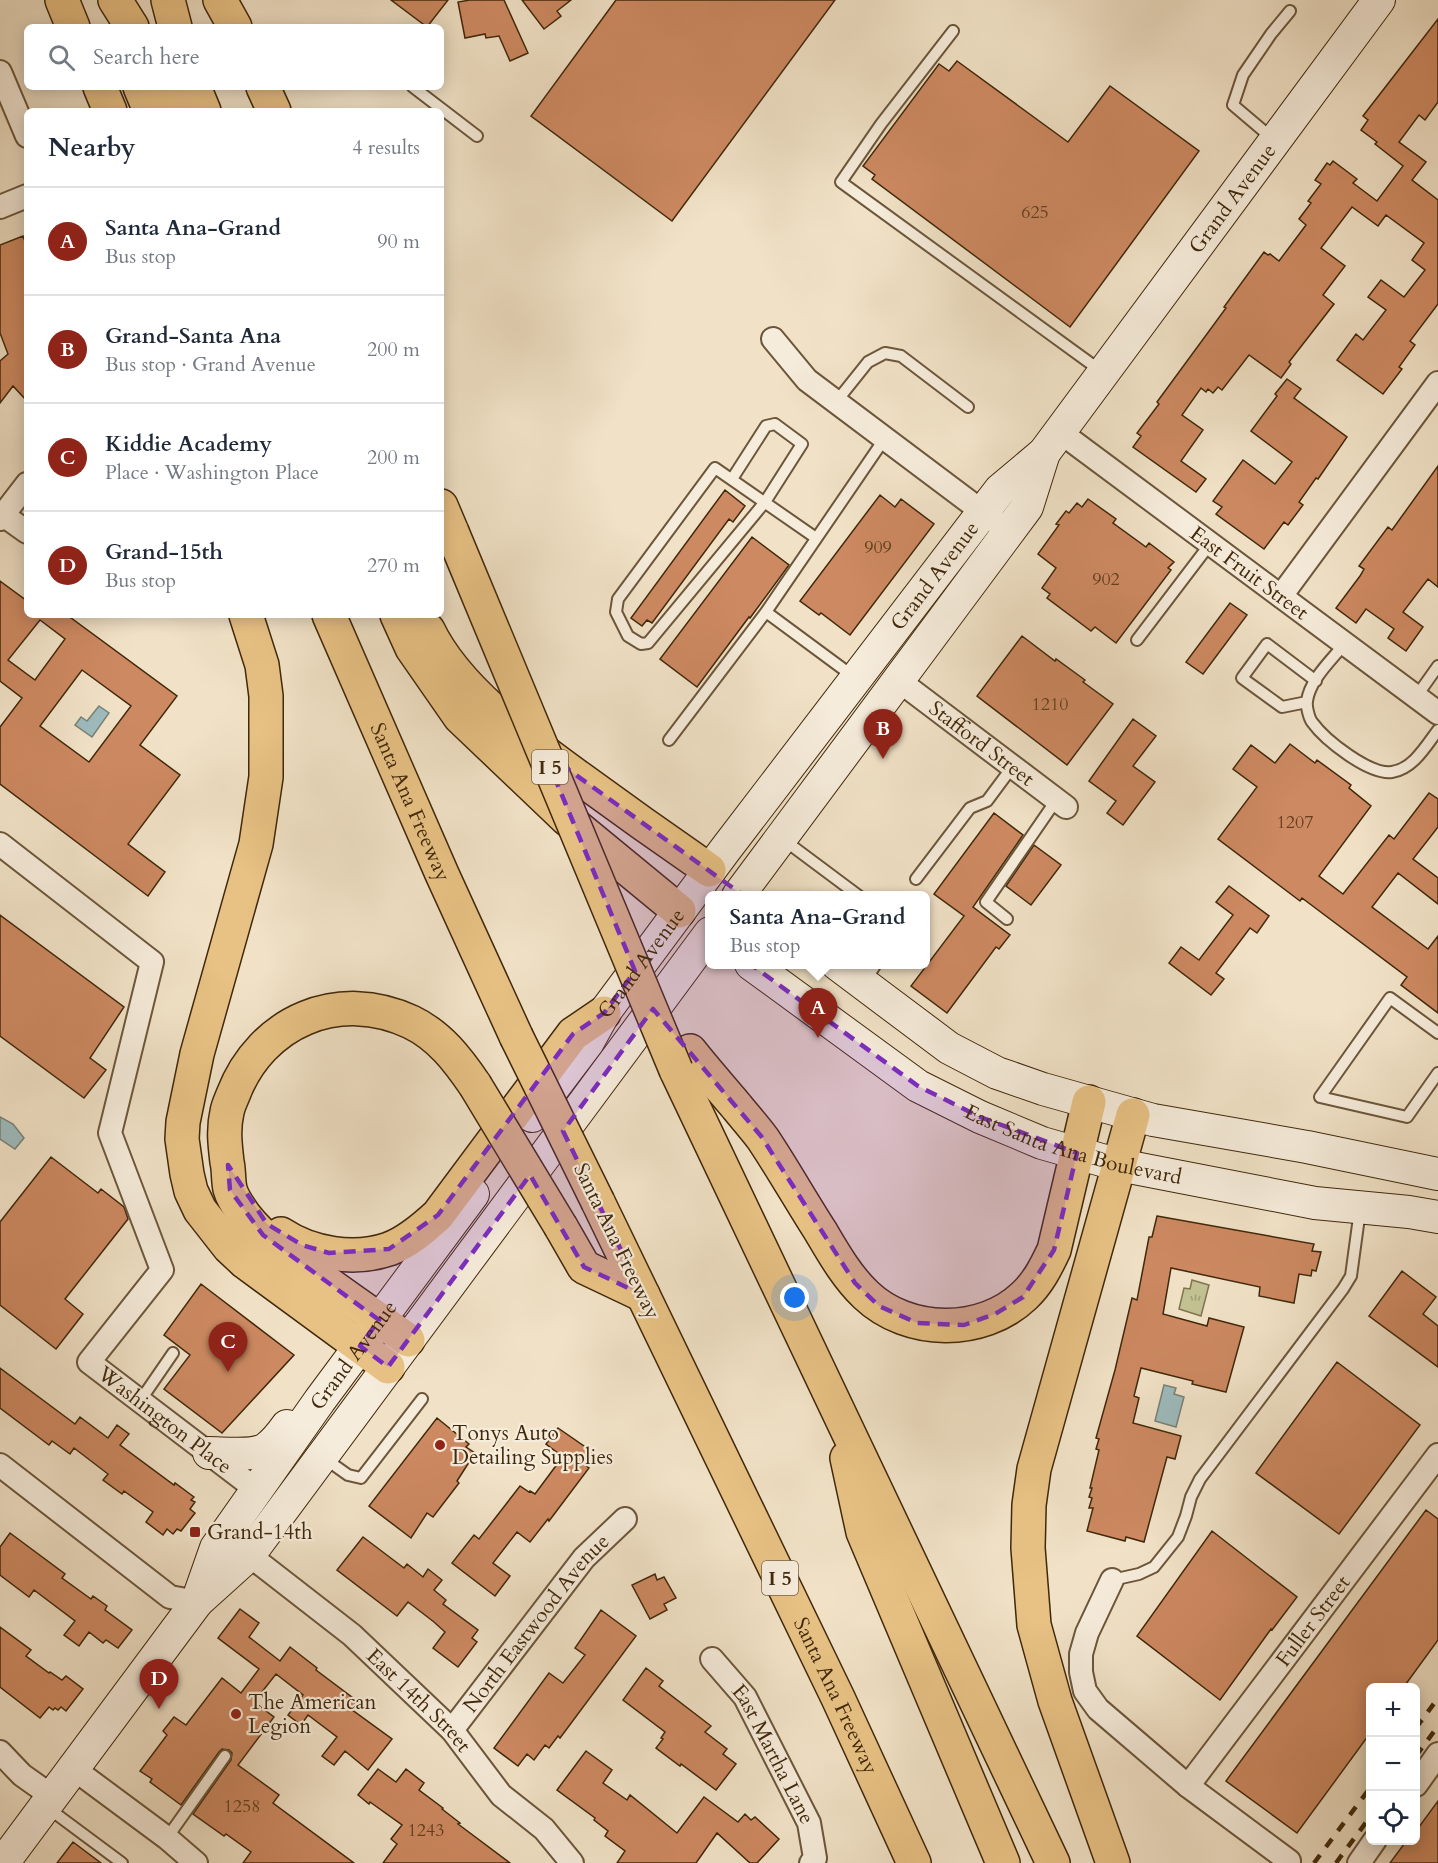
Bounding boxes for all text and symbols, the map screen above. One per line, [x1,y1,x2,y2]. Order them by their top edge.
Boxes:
search box [24,24,444,90]
icon: search [45,41,78,74]
text: Search here [93,42,200,72]
text: Nearby [48,130,136,165]
text: 4 results [352,134,420,161]
street label: Grand Avenue [1182,138,1283,260]
house number: 625 [1021,200,1049,225]
text: Santa Ana-Grand [105,213,281,243]
text: A [60,228,75,255]
text: 90 m [377,228,420,255]
text: Bus stop [105,243,176,270]
text: Grand-Santa Ana [105,321,281,351]
text: B [60,336,75,363]
text: 200 m [367,336,420,363]
text: Bus stop · Grand Avenue [105,351,316,378]
text: Kiddie Academy [105,429,272,459]
text: C [60,444,75,471]
text: 200 m [367,444,420,471]
text: Place · Washington Place [105,459,319,486]
street label: Grand Avenue [884,516,986,637]
street label: East Fruit Street [1184,519,1315,627]
house number: 909 [864,535,892,560]
text: Grand-15th [105,537,223,567]
text: D [59,552,76,579]
text: 270 m [367,552,420,579]
text: Bus stop [105,567,176,594]
house number: 902 [1092,567,1120,592]
house number: 1210 [1032,692,1068,717]
street label: Stafford Street [923,694,1040,793]
pin: B [864,710,902,759]
street label: Santa Ana Freeway [363,718,457,886]
road number: I 5 [532,750,568,784]
house number: 1207 [1277,810,1313,835]
popup [705,891,930,969]
text: Santa Ana-Grand [729,902,906,932]
street label: Grand Avenue [591,903,692,1024]
text: Bus stop [729,932,801,959]
pin: A [798,988,838,1038]
street label: East Santa Ana Boulevard [960,1098,1184,1192]
street label: Santa Ana Freeway [566,1158,667,1324]
your location [780,1283,809,1312]
street label: Grand Avenue [303,1295,404,1416]
pin: C [208,1322,248,1372]
street label: Washington Place [91,1359,238,1481]
place label: Tonys Auto Detailing Supplies [452,1419,613,1472]
marker: Tonys Auto Detailing Supplies [433,1438,447,1452]
place label: Grand-14th [207,1518,313,1547]
marker: Grand-14th [188,1525,202,1539]
street label: North Eastwood Avenue [456,1527,616,1719]
road number: I 5 [762,1561,798,1595]
street label: Fuller Street [1269,1569,1357,1673]
street label: Santa Ana Freeway [786,1613,885,1779]
street label: East 14th Street [360,1642,478,1759]
pin: D [140,1660,178,1709]
street label: East Martha Lane [725,1678,821,1829]
map controls [1366,1683,1420,1845]
button: + [1366,1683,1420,1737]
place label: The American Legion [248,1688,377,1741]
marker: The American Legion [229,1707,243,1721]
button: − [1366,1737,1420,1791]
button: locate [1366,1791,1420,1845]
house number: 1258 [224,1794,260,1819]
house number: 1243 [408,1818,444,1843]

